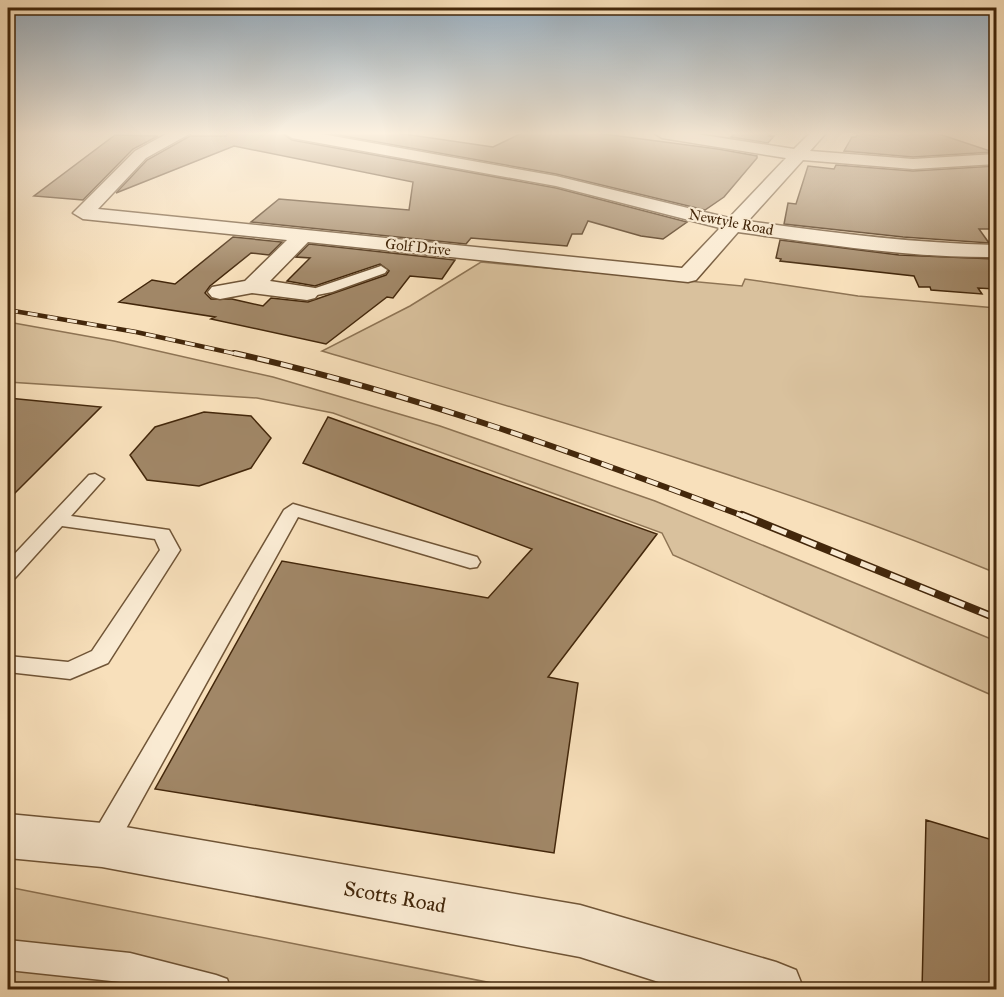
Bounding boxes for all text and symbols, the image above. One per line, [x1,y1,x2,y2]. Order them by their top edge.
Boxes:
street label: Newtyle Road [687,205,776,239]
street label: Golf Drive [384,235,452,259]
street label: Scotts Road [342,875,449,919]

